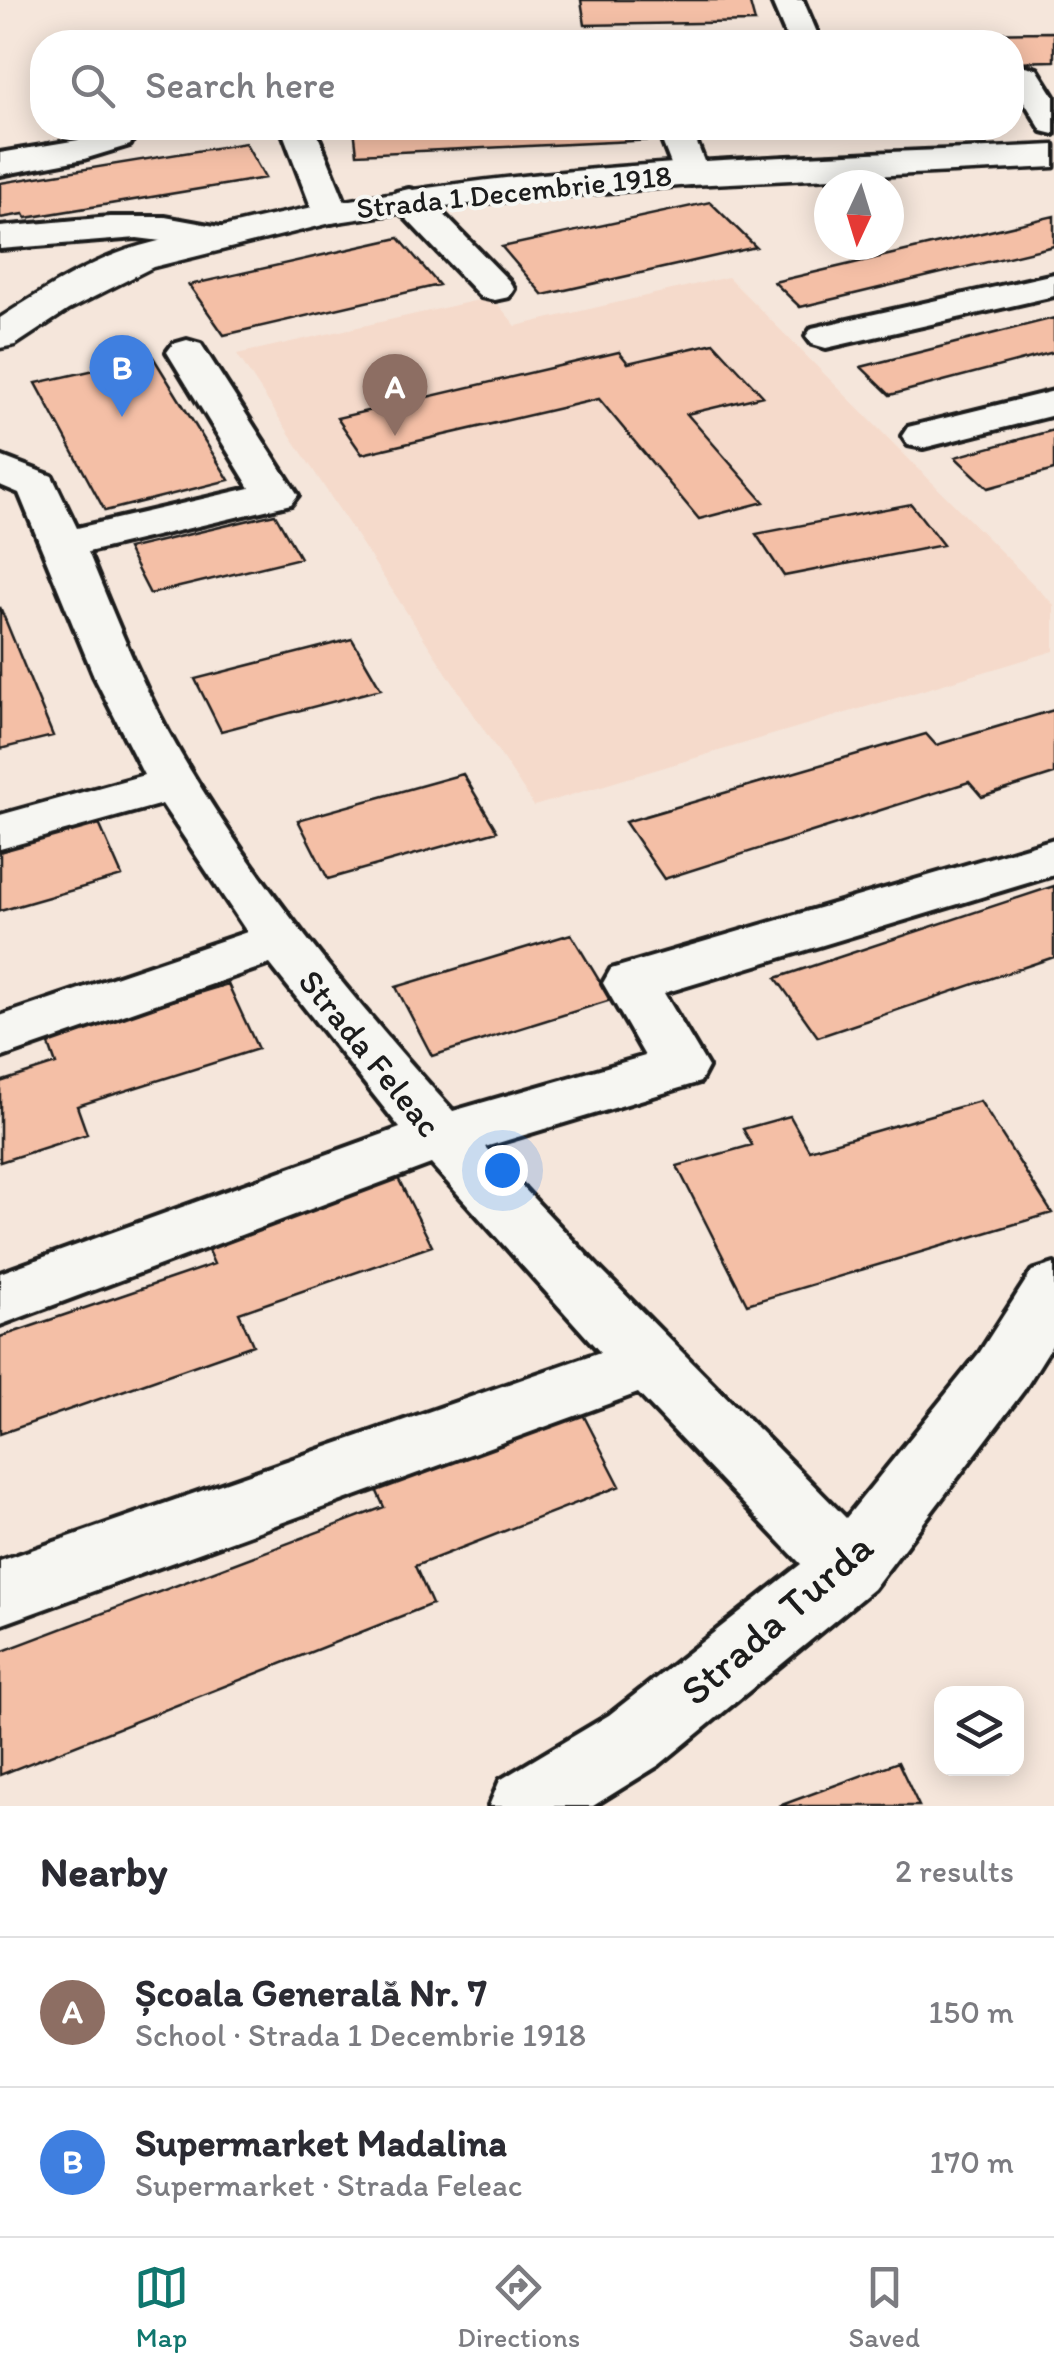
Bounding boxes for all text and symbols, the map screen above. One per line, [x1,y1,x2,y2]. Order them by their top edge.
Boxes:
search box [30,30,1024,140]
icon: search [65,58,120,113]
text: Search here [145,62,336,108]
street label: Strada 1 Decembrie 1918 [354,157,673,226]
north arrow [814,170,904,260]
pin: B [90,334,154,417]
pin: A [362,354,428,436]
street label: Strada Feleac [290,961,450,1145]
your location [477,1145,528,1196]
street label: Strada Turda [670,1521,883,1716]
map controls [934,1686,1024,1776]
button: layers [934,1686,1024,1776]
text: Nearby [40,1846,167,1897]
text: 2 results [895,1852,1014,1890]
text: Școala Generală Nr. 7 [135,1970,487,2016]
text: A [62,1993,83,2031]
text: 150 m [929,1993,1014,2031]
text: School · Strada 1 Decembrie 1918 [135,2016,586,2054]
text: Supermarket Madalina [135,2120,507,2166]
text: B [62,2143,83,2181]
text: 170 m [929,2143,1014,2181]
text: Supermarket · Strada Feleac [135,2166,522,2204]
tab: Map [134,2260,189,2354]
tab: Directions [457,2260,580,2354]
tab: Saved [848,2260,920,2354]

